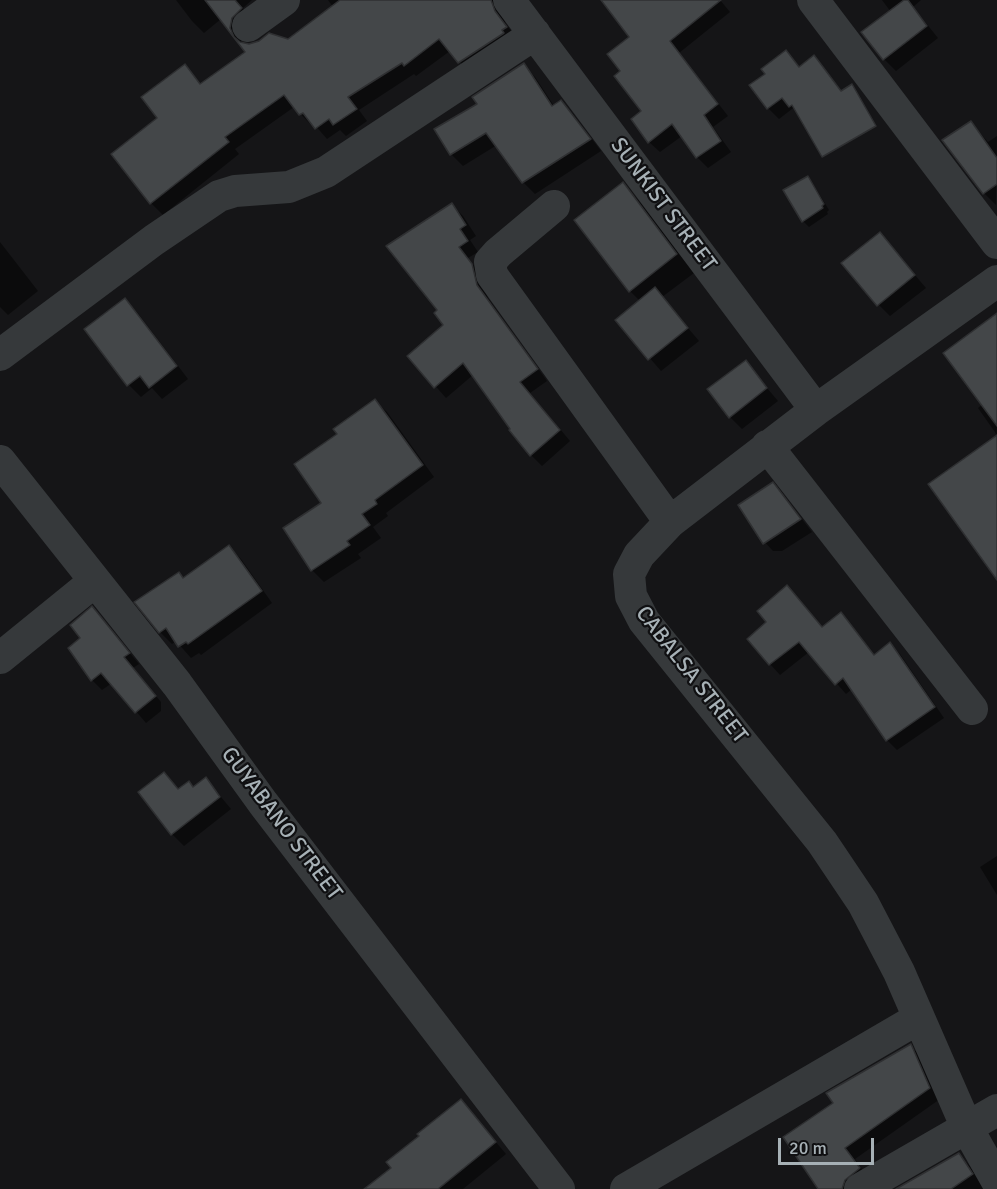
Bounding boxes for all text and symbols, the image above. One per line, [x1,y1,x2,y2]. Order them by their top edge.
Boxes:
street label: SUNKIST STREET [604,133,722,277]
street label: CABALSA STREET [629,601,753,749]
street label: GUYABANO STREET [215,742,347,906]
scale bar [781,1126,877,1164]
text: 20 m [789,1137,827,1159]

